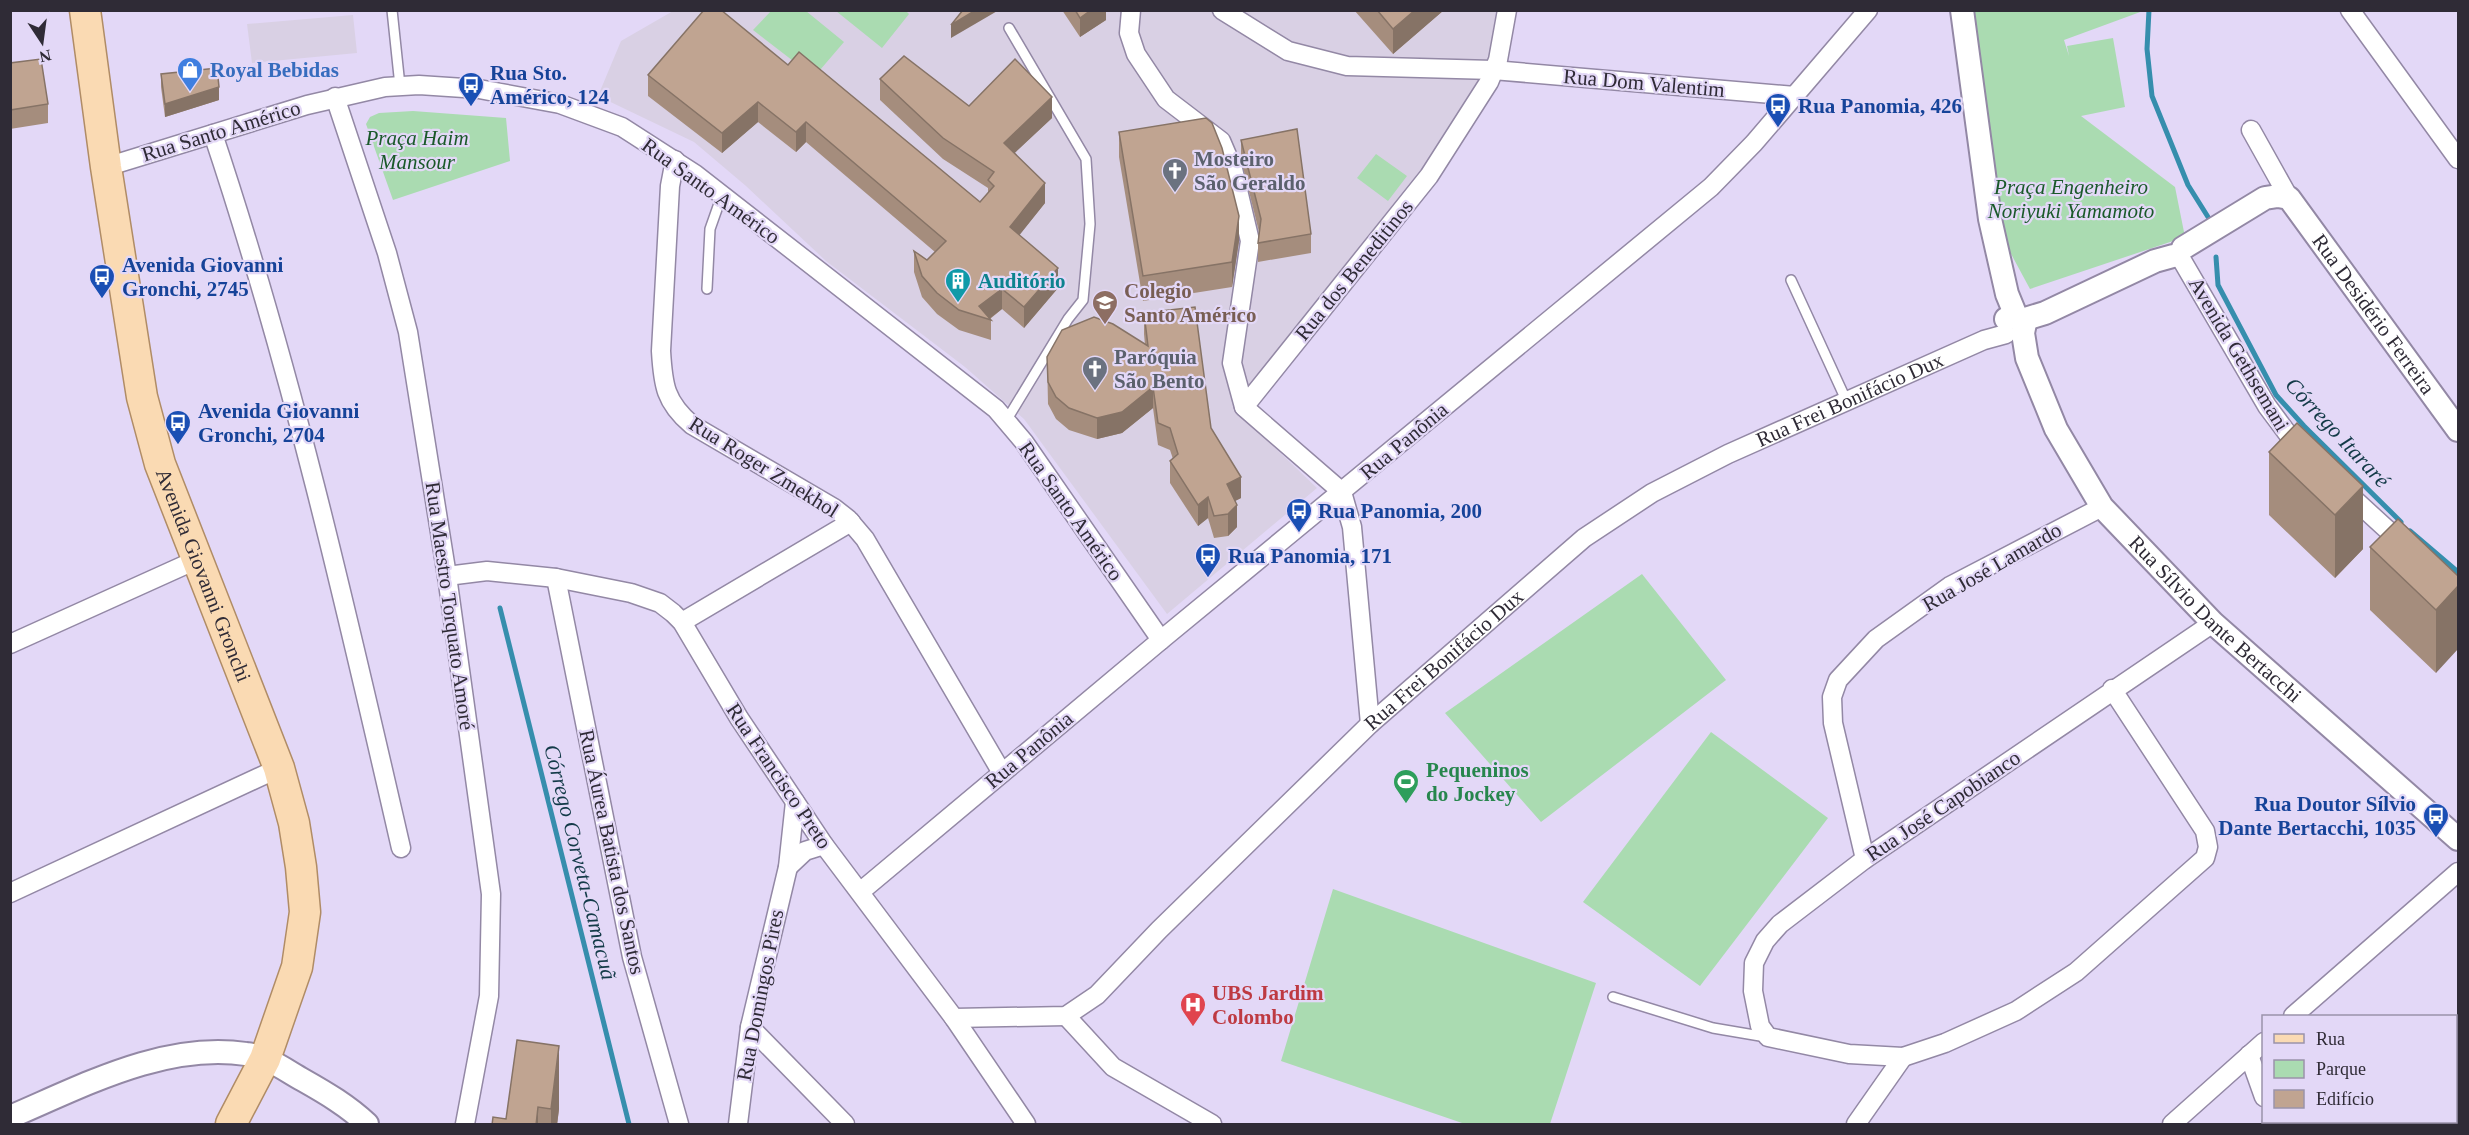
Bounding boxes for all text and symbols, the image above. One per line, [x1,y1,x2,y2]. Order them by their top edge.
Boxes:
north arrow [12,12,72,72]
text: N [37,47,53,66]
shop icon: Royal Bebidas [175,55,205,93]
place label: Royal Bebidas [210,58,339,82]
place label: Rua Sto. Américo, 124 [490,61,609,109]
street label: Rua Dom Valentim [1562,64,1726,102]
bus stop icon: Rua Sto. Américo, 124 [456,70,486,108]
bus stop icon: Rua Panomia, 426 [1763,91,1793,129]
place label: Rua Panomia, 426 [1798,94,1962,118]
street label: Rua Santo Américo [139,95,303,167]
park label: Praça Haim Mansour [364,126,469,174]
street label: Rua Santo Américo [637,133,785,249]
place label: Mosteiro São Geraldo [1194,147,1305,195]
church icon: Mosteiro São Geraldo [1160,156,1190,194]
park label: Praça Engenheiro Noriyuki Yamamoto [1987,175,2154,223]
street label: Rua dos Beneditinos [1290,195,1418,345]
street label: Rua Desidério Ferreira [2307,229,2440,400]
place label: Avenida Giovanni Gronchi, 2745 [122,253,283,301]
bus stop icon: Avenida Giovanni Gronchi, 2745 [87,262,117,300]
building icon: Auditório [943,266,973,304]
place label: Auditório [978,269,1066,293]
street label: Avenida Gethsemani [2184,273,2294,435]
place label: Colegio Santo Américo [1124,279,1256,327]
school or university icon: Colegio Santo Américo [1090,288,1120,326]
place label: Paróquia São Bento [1114,345,1204,393]
street label: Rua Frei Bonifácio Dux [1752,347,1948,452]
church icon: Paróquia São Bento [1080,354,1110,392]
water label: Córrego Itararé [2280,372,2396,494]
street label: Rua Panônia [1355,397,1453,484]
place label: Avenida Giovanni Gronchi, 2704 [198,399,359,447]
bus stop icon: Avenida Giovanni Gronchi, 2704 [163,408,193,446]
street label: Rua Roger Zmekhol [685,411,843,523]
street label: Rua Santo Américo [1014,437,1128,585]
street label: Avenida Giovanni Gronchi [151,465,256,685]
street label: Rua Maestro Torquato Amoré [421,480,479,732]
bus stop icon: Rua Panomia, 200 [1284,496,1314,534]
place label: Rua Panomia, 200 [1318,499,1482,523]
street label: Rua José Lamardo [1918,518,2066,616]
street label: Rua Sílvio Dante Bertacchi [2124,531,2307,708]
bus stop icon: Rua Panomia, 171 [1193,541,1223,579]
place label: Rua Panomia, 171 [1228,544,1392,568]
street label: Rua Frei Bonifácio Dux [1360,584,1528,735]
street label: Rua Francisco Preto [721,699,837,853]
street label: Rua Panônia [980,706,1078,793]
street label: Rua Áurea Batista dos Santos [574,727,650,977]
water label: Córrego Corveta-Camacuã [539,742,622,982]
street label: Rua José Capobianco [1861,746,2025,866]
place label: Pequeninos do Jockey [1426,758,1529,806]
sports icon: Pequeninos do Jockey [1391,767,1421,805]
place label: Rua Doutor Sílvio Dante Bertacchi, 1035 [2218,792,2416,840]
bus stop icon: Rua Doutor Sílvio Dante Bertacchi, 1035 [2421,801,2451,839]
street label: Rua Domingos Pires [732,907,788,1083]
place label: UBS Jardim Colombo [1212,981,1324,1029]
hospital icon: UBS Jardim Colombo [1178,990,1208,1028]
legend [2262,1015,2457,1123]
text: Rua [2316,1029,2345,1049]
text: Parque [2316,1059,2366,1079]
text: Edifício [2316,1089,2374,1109]

